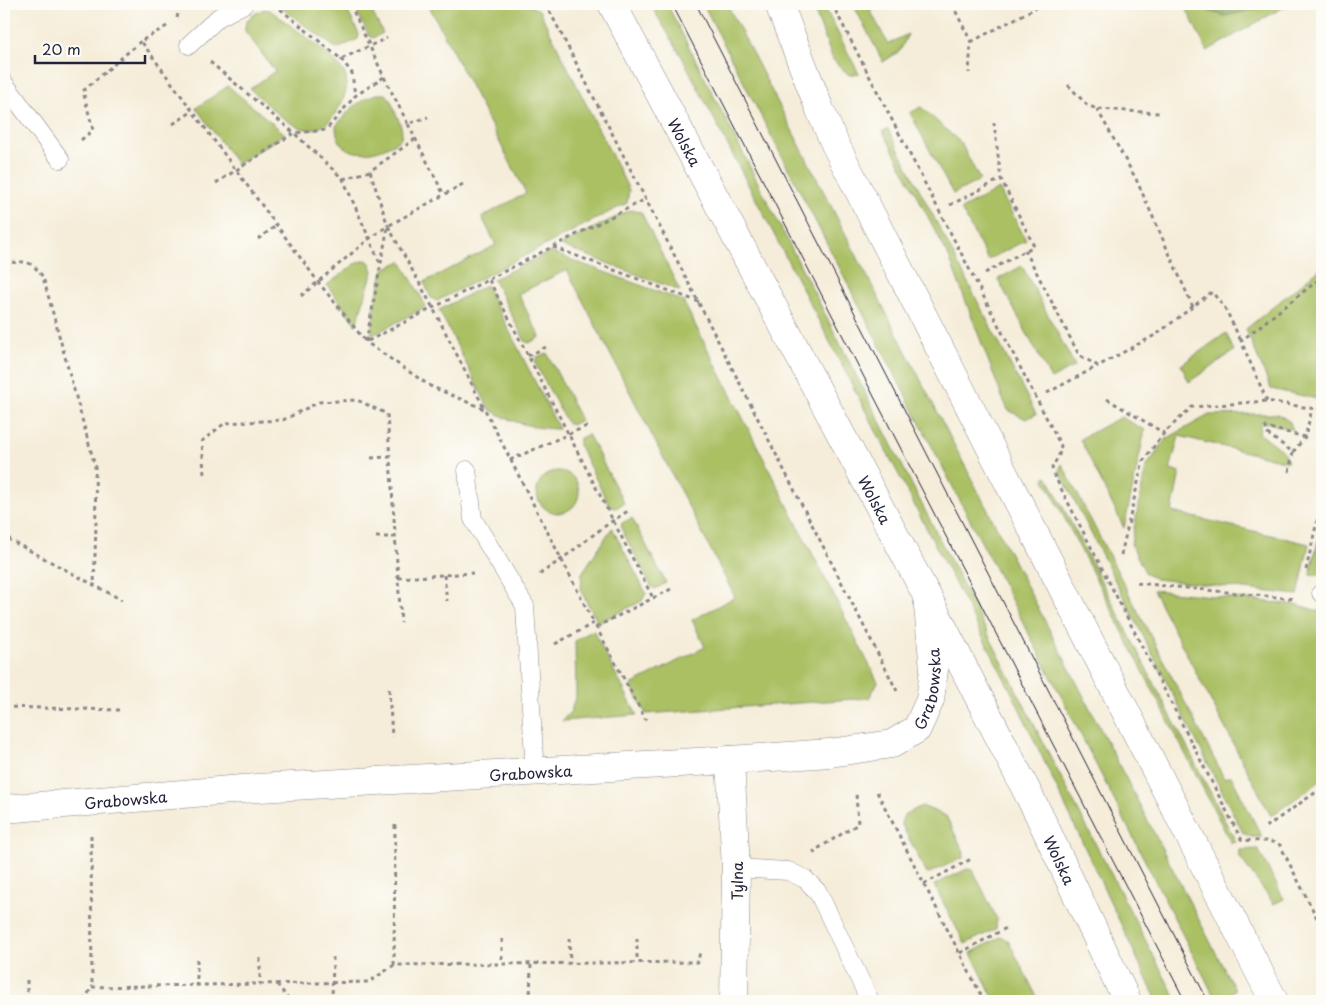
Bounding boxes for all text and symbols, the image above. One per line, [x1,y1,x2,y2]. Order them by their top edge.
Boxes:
scale bar [35,32,145,64]
text: 20 m [42,37,81,60]
street label: Wolska [663,113,708,171]
street label: Wolska [853,471,898,528]
street label: Grabowska [907,647,946,733]
street label: Grabowska [488,758,573,786]
street label: Grabowska [83,784,169,814]
street label: Wolska [1039,831,1082,889]
street label: Tylna [725,861,748,900]

